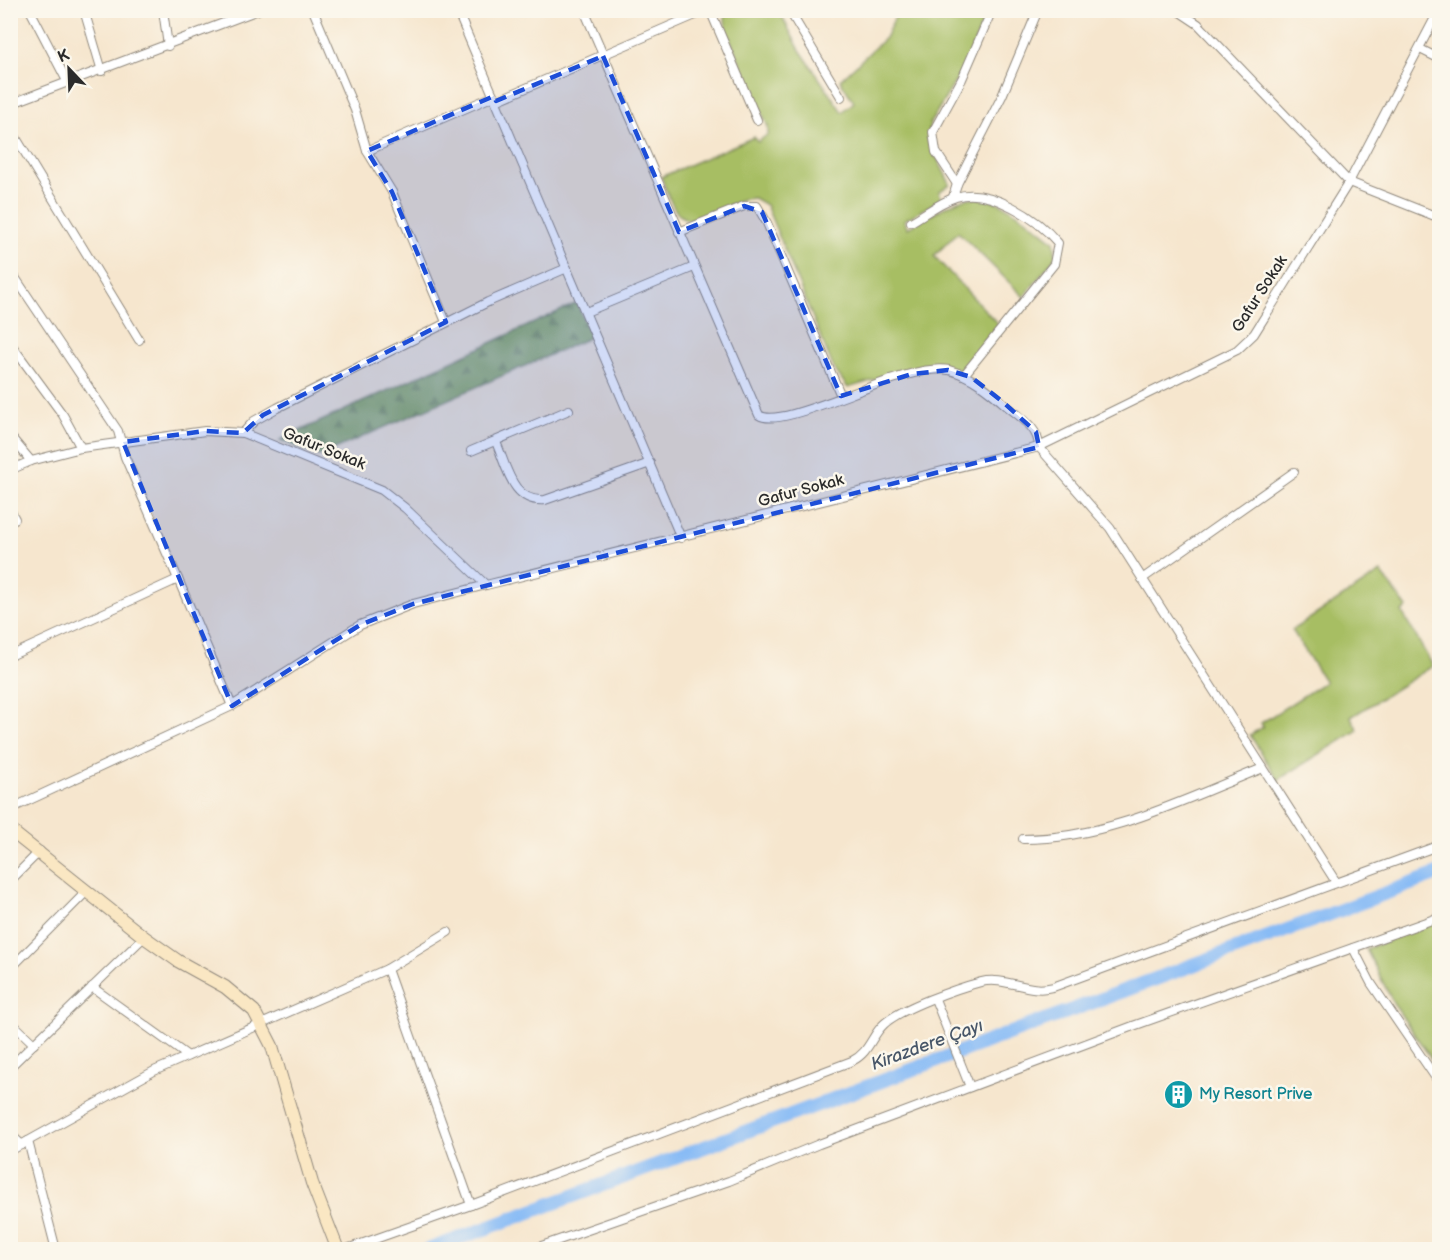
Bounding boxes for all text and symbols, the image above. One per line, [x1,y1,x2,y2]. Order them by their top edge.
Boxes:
north arrow [39,39,99,99]
text: K [55,46,73,67]
street label: Gafur Sokak [1228,252,1292,336]
street label: Gafur Sokak [280,424,368,474]
street label: Gafur Sokak [756,470,846,512]
water label: Kirazdere Çayı [868,1015,986,1075]
building icon: My Resort Prive [1162,1078,1194,1110]
place label: My Resort Prive [1199,1085,1313,1104]

